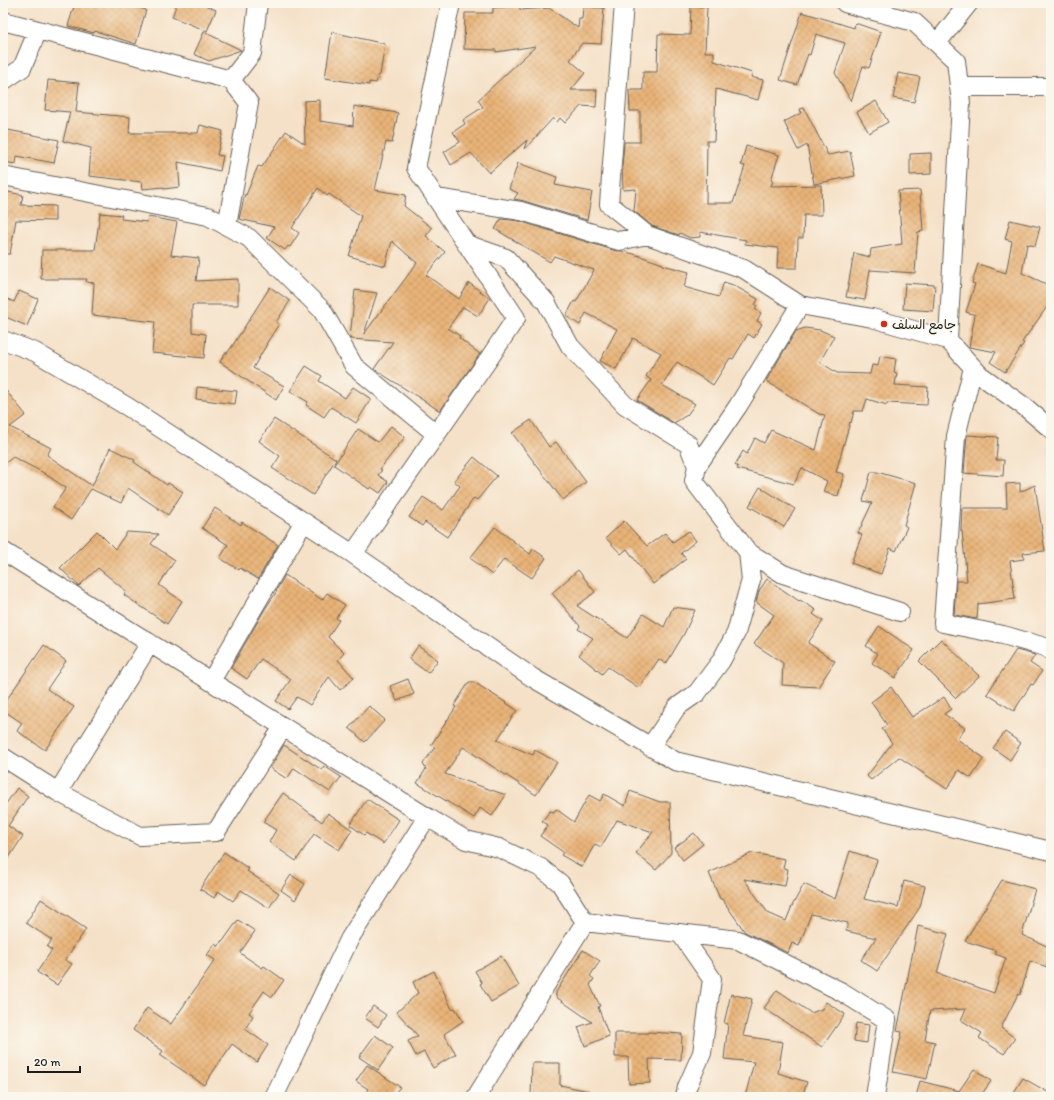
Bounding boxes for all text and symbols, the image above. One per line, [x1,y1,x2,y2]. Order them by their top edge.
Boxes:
place label: جامع السلف [892,317,956,335]
marker: جامع السلف [879,319,889,329]
scale bar [28,1048,80,1074]
text: 20 m [34,1055,61,1069]

